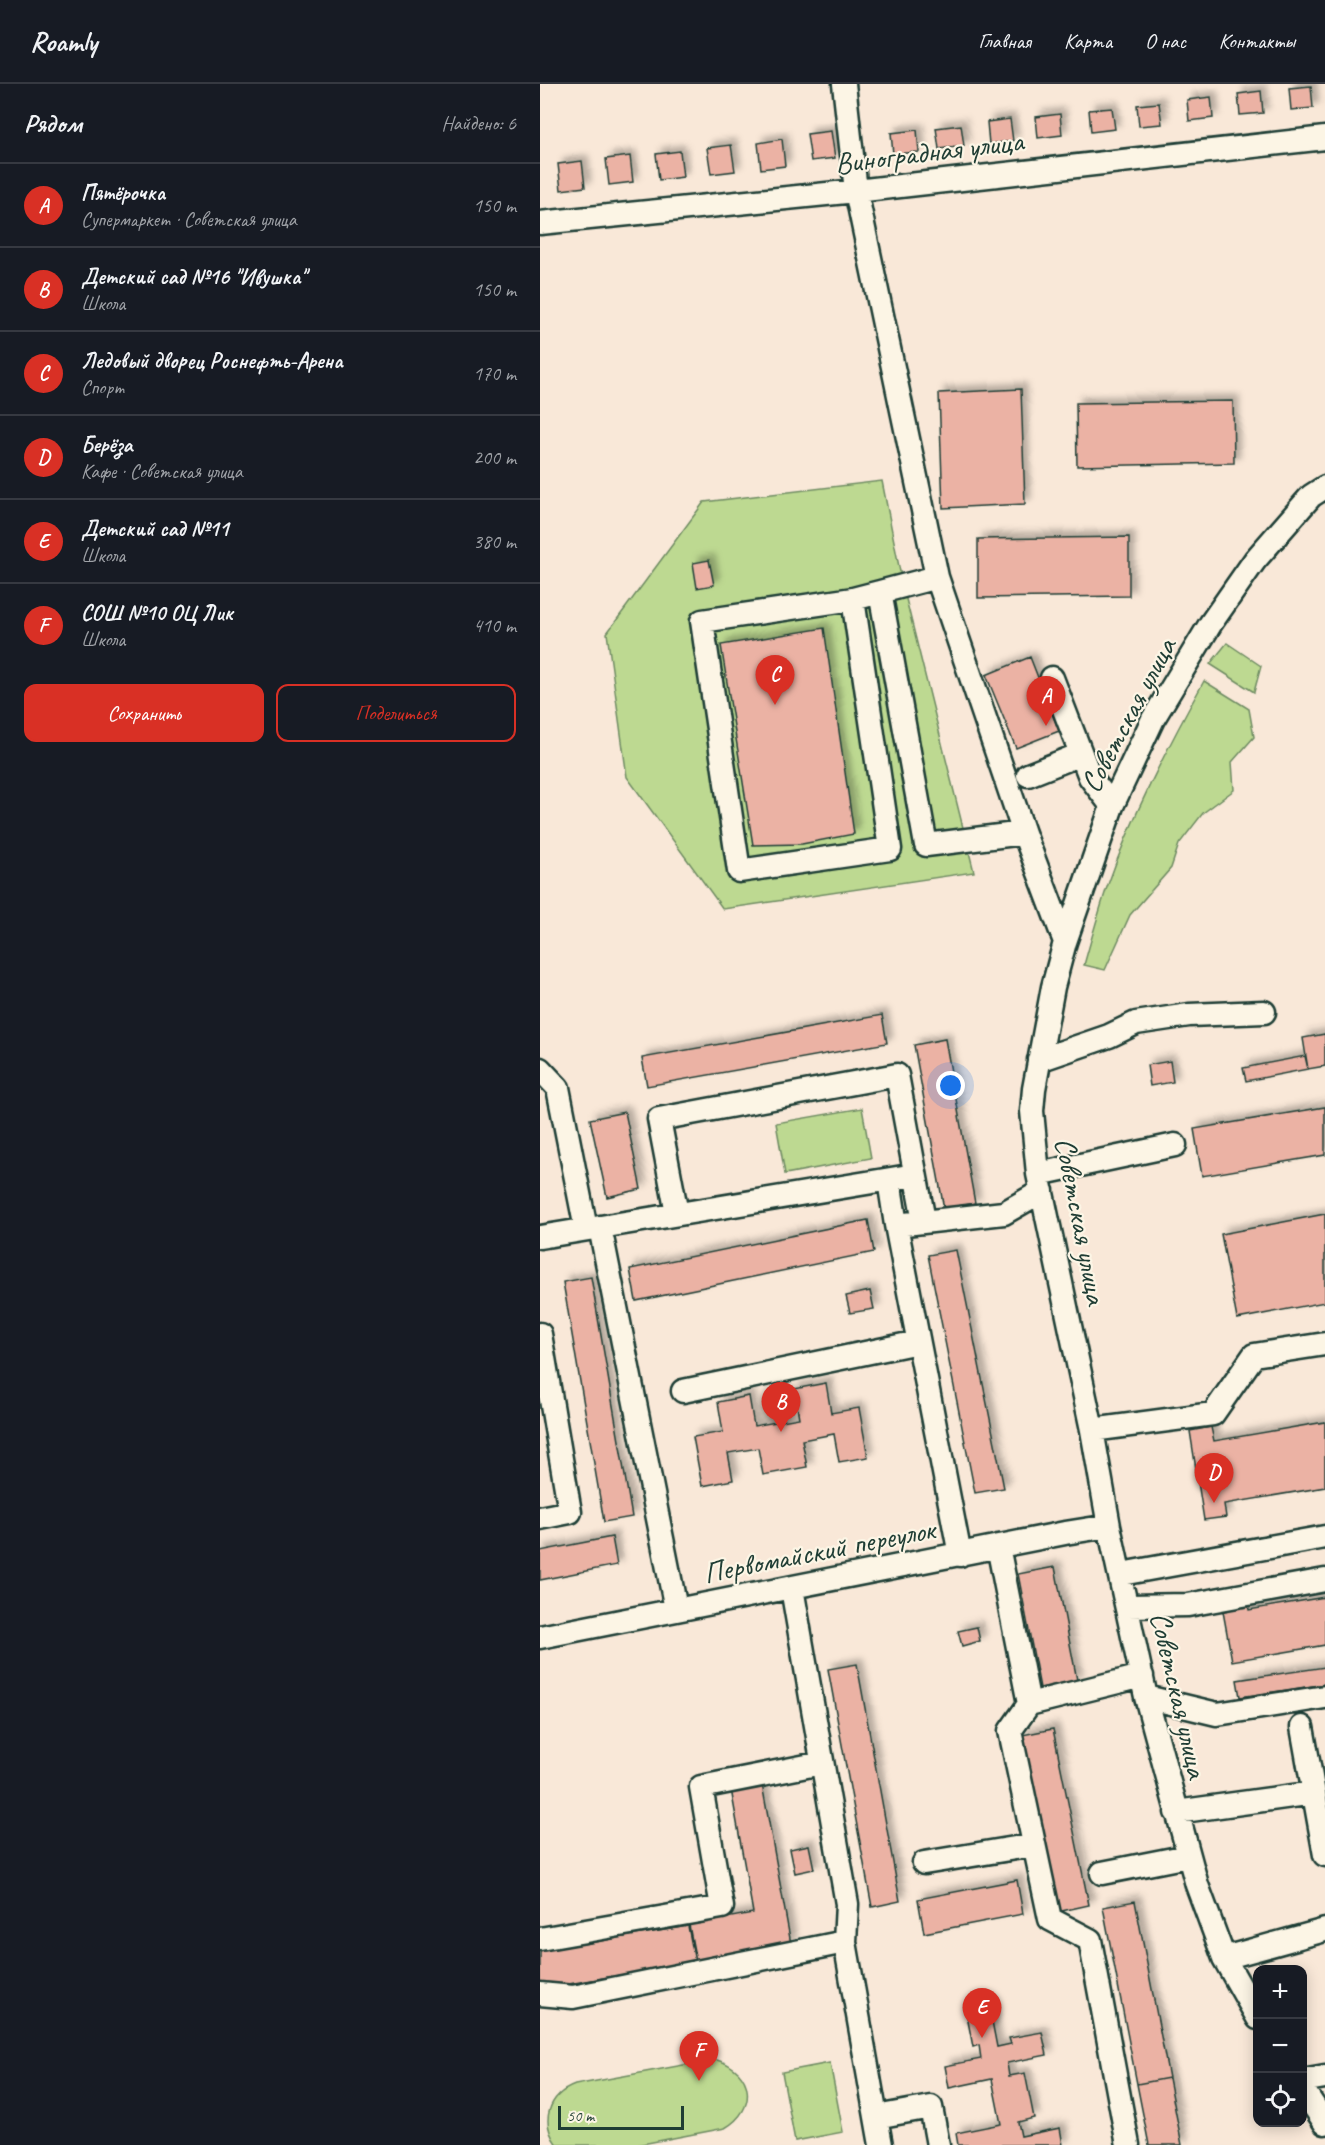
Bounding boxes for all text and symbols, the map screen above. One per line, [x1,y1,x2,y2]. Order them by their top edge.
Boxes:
text: Roamly [30,24,97,59]
text: Главная [978,28,1031,54]
text: Карта [1064,28,1112,54]
text: О нас [1145,28,1186,54]
text: Контакты [1219,28,1295,54]
text: Рядом [24,107,82,140]
text: Найдено: 6 [441,111,516,136]
street label: Виноградная улица [833,121,1027,182]
text: Пятёрочка [81,179,165,207]
text: A [38,193,49,218]
text: 150 m [473,193,516,218]
text: Супермаркет · Советская улица [81,207,297,232]
text: Детский сад №16 "Ивушка" [81,263,306,291]
text: B [38,277,49,302]
text: 150 m [473,277,516,302]
text: Школа [81,291,125,316]
text: Ледовый дворец Роснефть-Арена [81,347,343,375]
text: C [39,361,48,386]
text: 170 m [473,361,516,386]
text: Спорт [81,375,124,400]
text: Берёза [81,431,132,459]
text: D [38,445,49,470]
text: 200 m [473,445,516,470]
text: Кафе · Советская улица [81,459,243,484]
text: Детский сад №11 [81,515,229,543]
text: E [38,529,49,554]
text: 380 m [473,529,516,554]
text: Школа [81,543,125,568]
text: СОШ №10 ОЦ Лик [81,599,232,627]
text: F [39,613,48,638]
text: 410 m [473,613,516,638]
text: Школа [81,627,125,652]
street label: Советская улица [1071,630,1185,799]
pin: C [756,656,794,705]
pin: A [1026,676,1066,726]
button: Сохранить [24,684,264,742]
button: Поделиться [276,684,516,742]
your location [936,1071,965,1100]
street label: Советская улица [1046,1134,1116,1310]
pin: B [762,1382,800,1432]
pin: D [1194,1454,1234,1503]
street label: Первомайский переулок [700,1509,941,1592]
street label: Советская улица [1141,1608,1217,1784]
map controls [1253,1965,1307,2127]
button: + [1253,1965,1307,2019]
pin: E [962,1988,1002,2038]
button: − [1253,2019,1307,2073]
pin: F [680,2032,718,2081]
button: locate [1253,2073,1307,2127]
scale bar [558,2103,684,2130]
text: 50 m [567,2106,594,2126]

